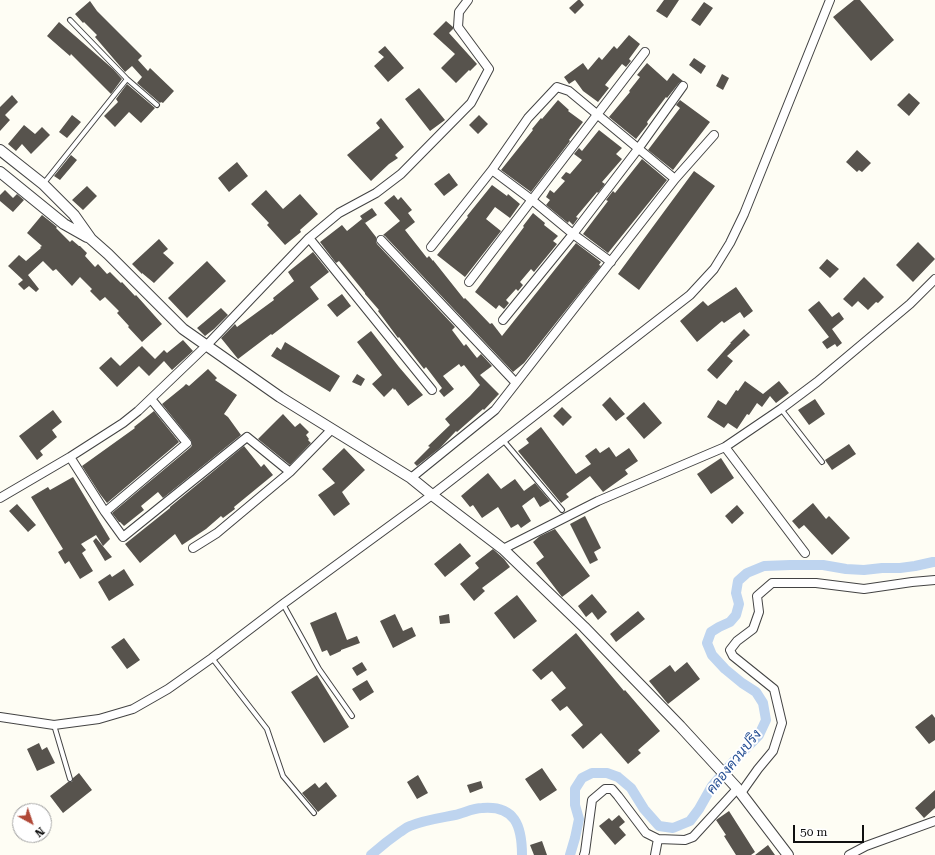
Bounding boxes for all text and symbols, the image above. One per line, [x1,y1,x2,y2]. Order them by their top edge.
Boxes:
water label: คลองควนปริง [703,726,765,798]
north arrow [12,803,52,843]
scale bar [795,817,866,843]
text: N [32,824,47,840]
text: 50 m [800,825,827,839]

